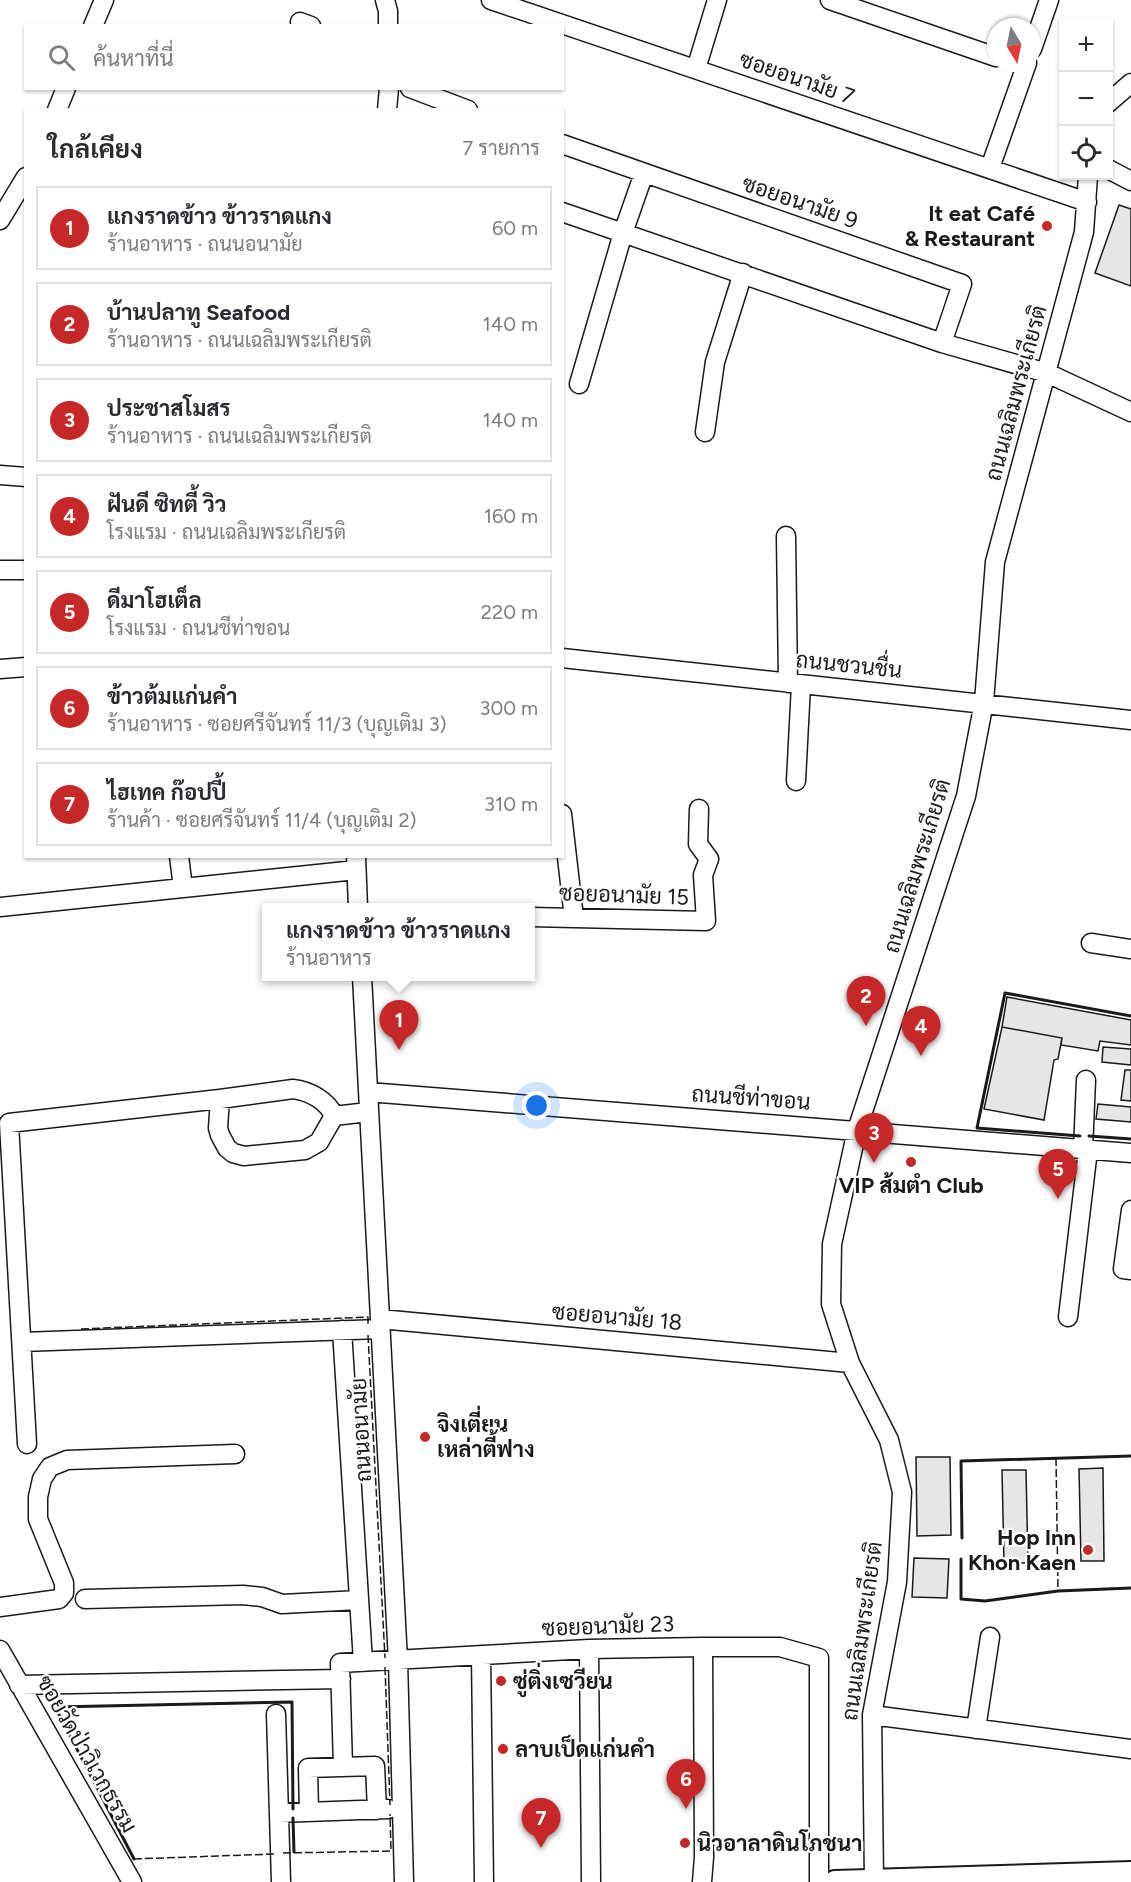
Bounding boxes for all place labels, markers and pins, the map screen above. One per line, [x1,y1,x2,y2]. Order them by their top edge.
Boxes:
place label: It eat Café & Restaurant [905,200,1035,252]
marker: It eat Café & Restaurant [1040,219,1054,233]
pin: 2 [846,976,886,1026]
pin: 1 [380,1000,418,1050]
pin: 4 [902,1006,940,1056]
pin: 3 [854,1114,894,1163]
pin: 5 [1038,1150,1078,1199]
marker: VIP ส้มตำ Club [904,1155,918,1169]
place label: VIP ส้มตำ Club [838,1171,984,1199]
place label: จิงเตี่ยน เหล่าตี้ฟาง [436,1405,535,1463]
marker: จิงเตี่ยน เหล่าตี้ฟาง [418,1430,432,1444]
place label: Hop Inn Khon Kaen [968,1524,1076,1576]
marker: Hop Inn Khon Kaen [1081,1543,1095,1557]
place label: ซู่ติ่งเซวียน [513,1662,613,1697]
marker: ซู่ติ่งเซวียน [494,1674,508,1688]
place label: ลาบเป็ดแก่นคำ [515,1734,655,1763]
marker: ลาบเป็ดแก่นคำ [496,1742,510,1756]
pin: 6 [666,1760,706,1809]
pin: 7 [522,1798,560,1848]
place label: นิวอาลาดินโภชนา [697,1829,862,1857]
marker: นิวอาลาดินโภชนา [678,1836,692,1850]

